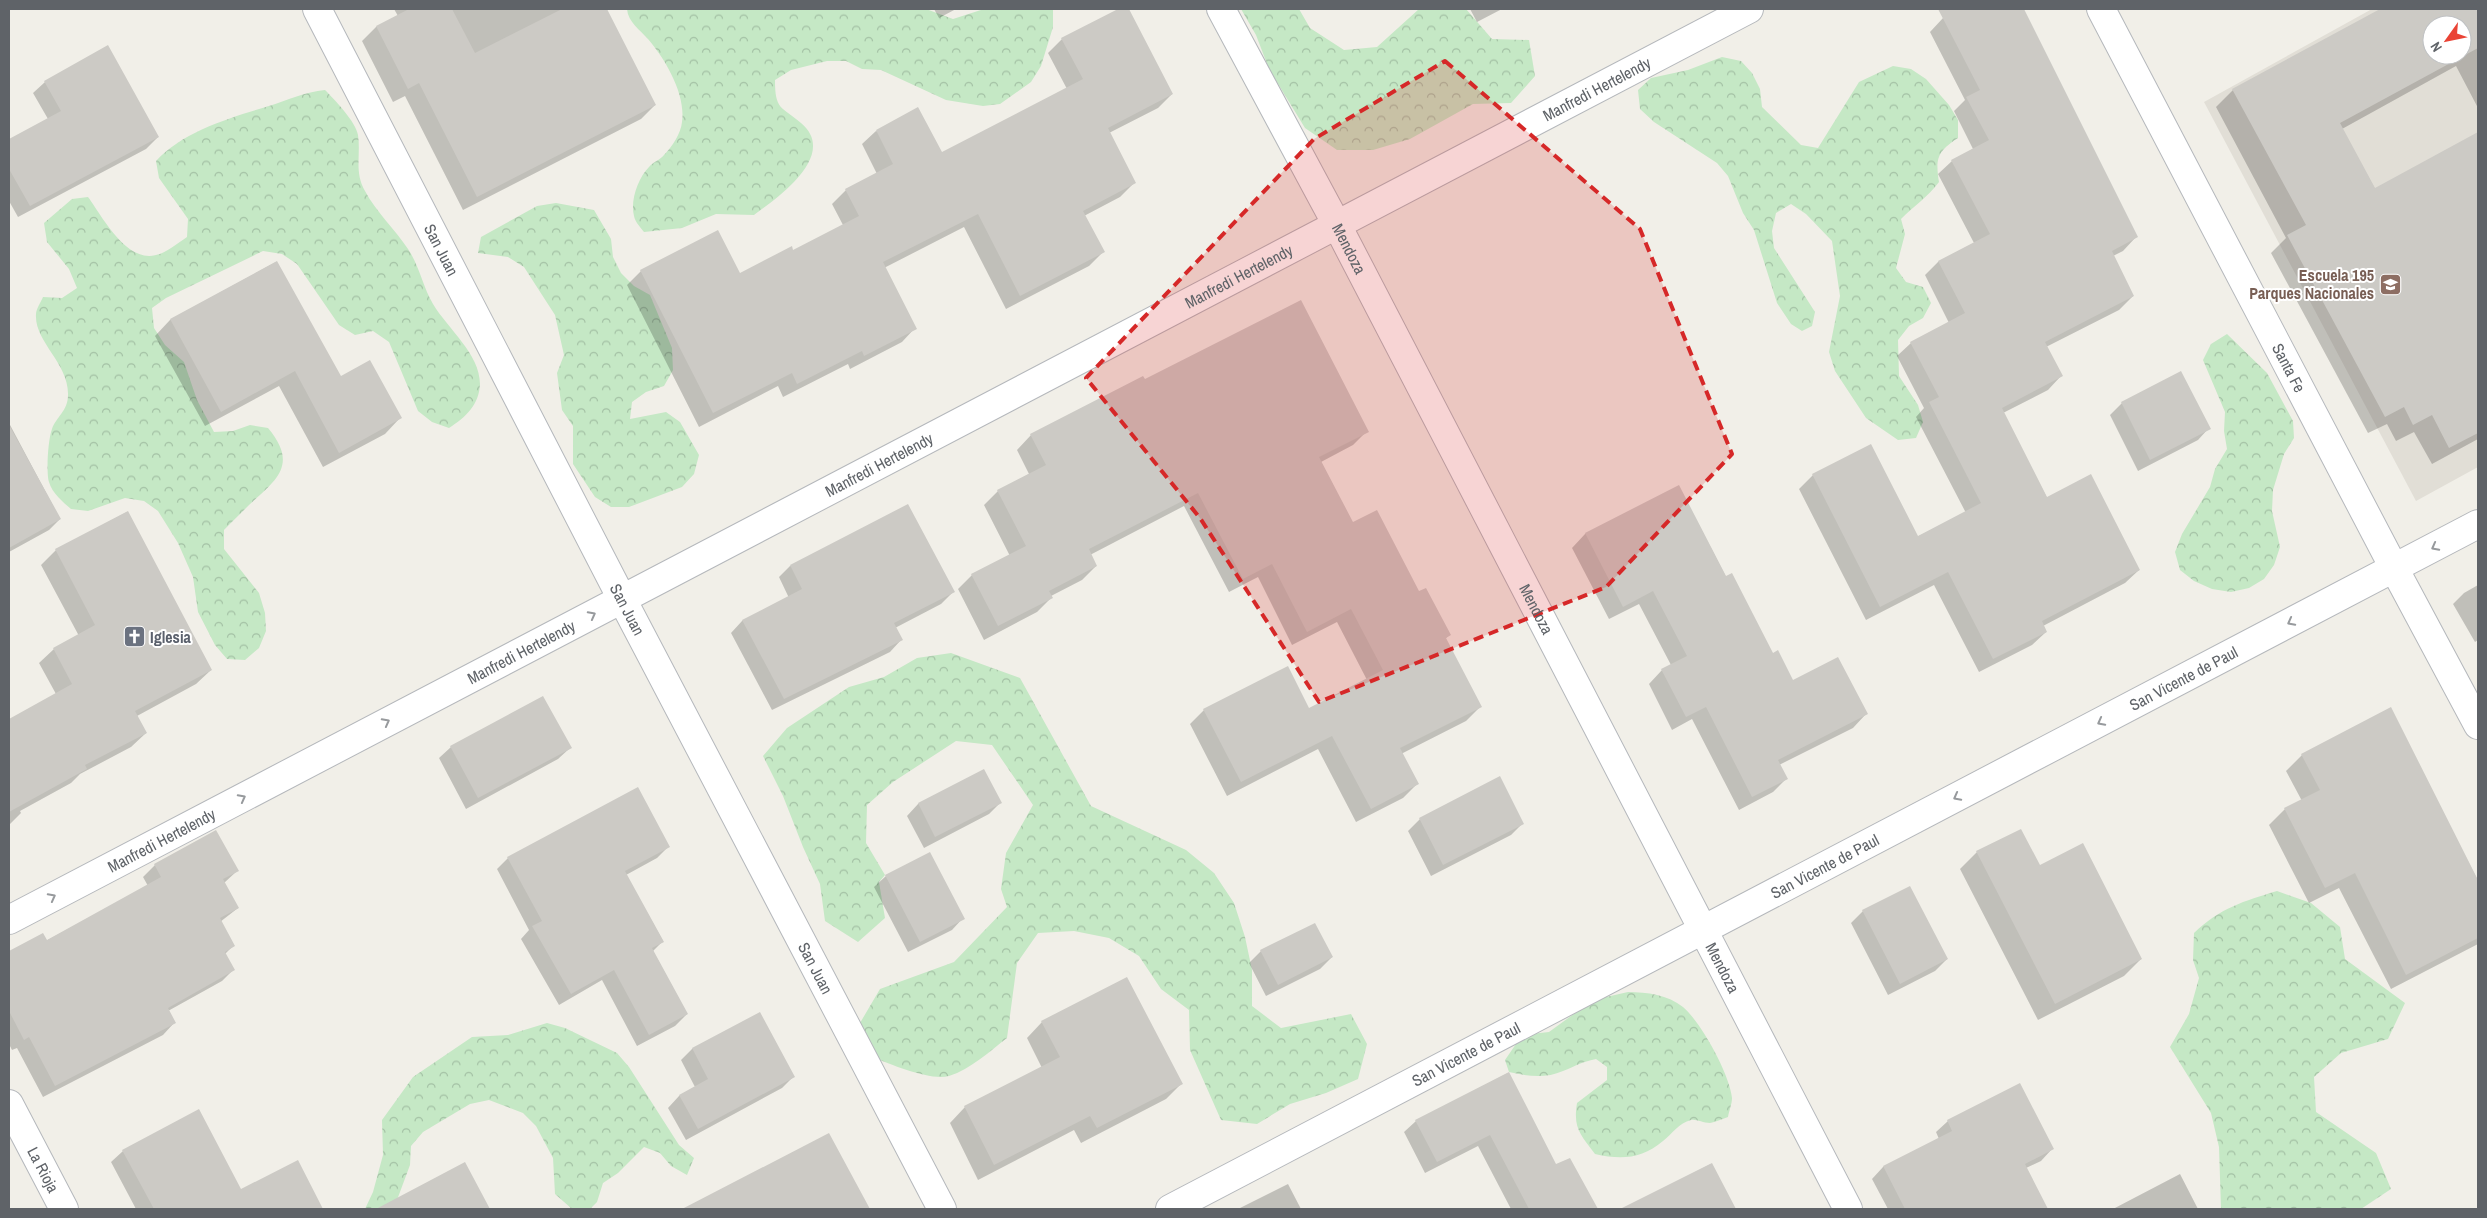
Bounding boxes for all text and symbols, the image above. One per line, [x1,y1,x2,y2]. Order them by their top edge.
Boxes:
north arrow [2422,15,2472,65]
text: N [2426,39,2446,55]
street label: Manfredi Hertelendy [1539,51,1655,126]
street label: San Juan [419,220,464,279]
street label: Mendoza [1327,220,1372,278]
street label: Manfredi Hertelendy [1181,239,1297,314]
place label: Escuela 195 Parques Nacionales [2249,264,2374,304]
school or university icon: Escuela 195 Parques Nacionales [2378,272,2402,296]
street label: Santa Fe [2267,339,2311,396]
street label: Manfredi Hertelendy [821,427,937,502]
one-way arrow [2431,540,2440,550]
street label: San Juan [605,580,650,639]
street label: Mendoza [1514,580,1559,639]
one-way arrow [587,611,596,621]
street label: Manfredi Hertelendy [463,614,579,689]
one-way arrow [2287,616,2296,626]
church icon: Iglesia [122,625,146,649]
place label: Iglesia [150,626,192,648]
street label: San Vicente de Paul [2125,641,2242,716]
one-way arrow [2097,716,2106,726]
one-way arrow [381,718,390,728]
one-way arrow [1953,791,1962,801]
one-way arrow [237,794,246,804]
street label: Manfredi Hertelendy [104,803,220,878]
street label: San Vicente de Paul [1767,829,1883,904]
one-way arrow [47,893,56,903]
street label: San Juan [793,938,838,998]
street label: Mendoza [1700,939,1745,997]
street label: San Vicente de Paul [1408,1017,1524,1092]
street label: La Rioja [22,1143,65,1197]

